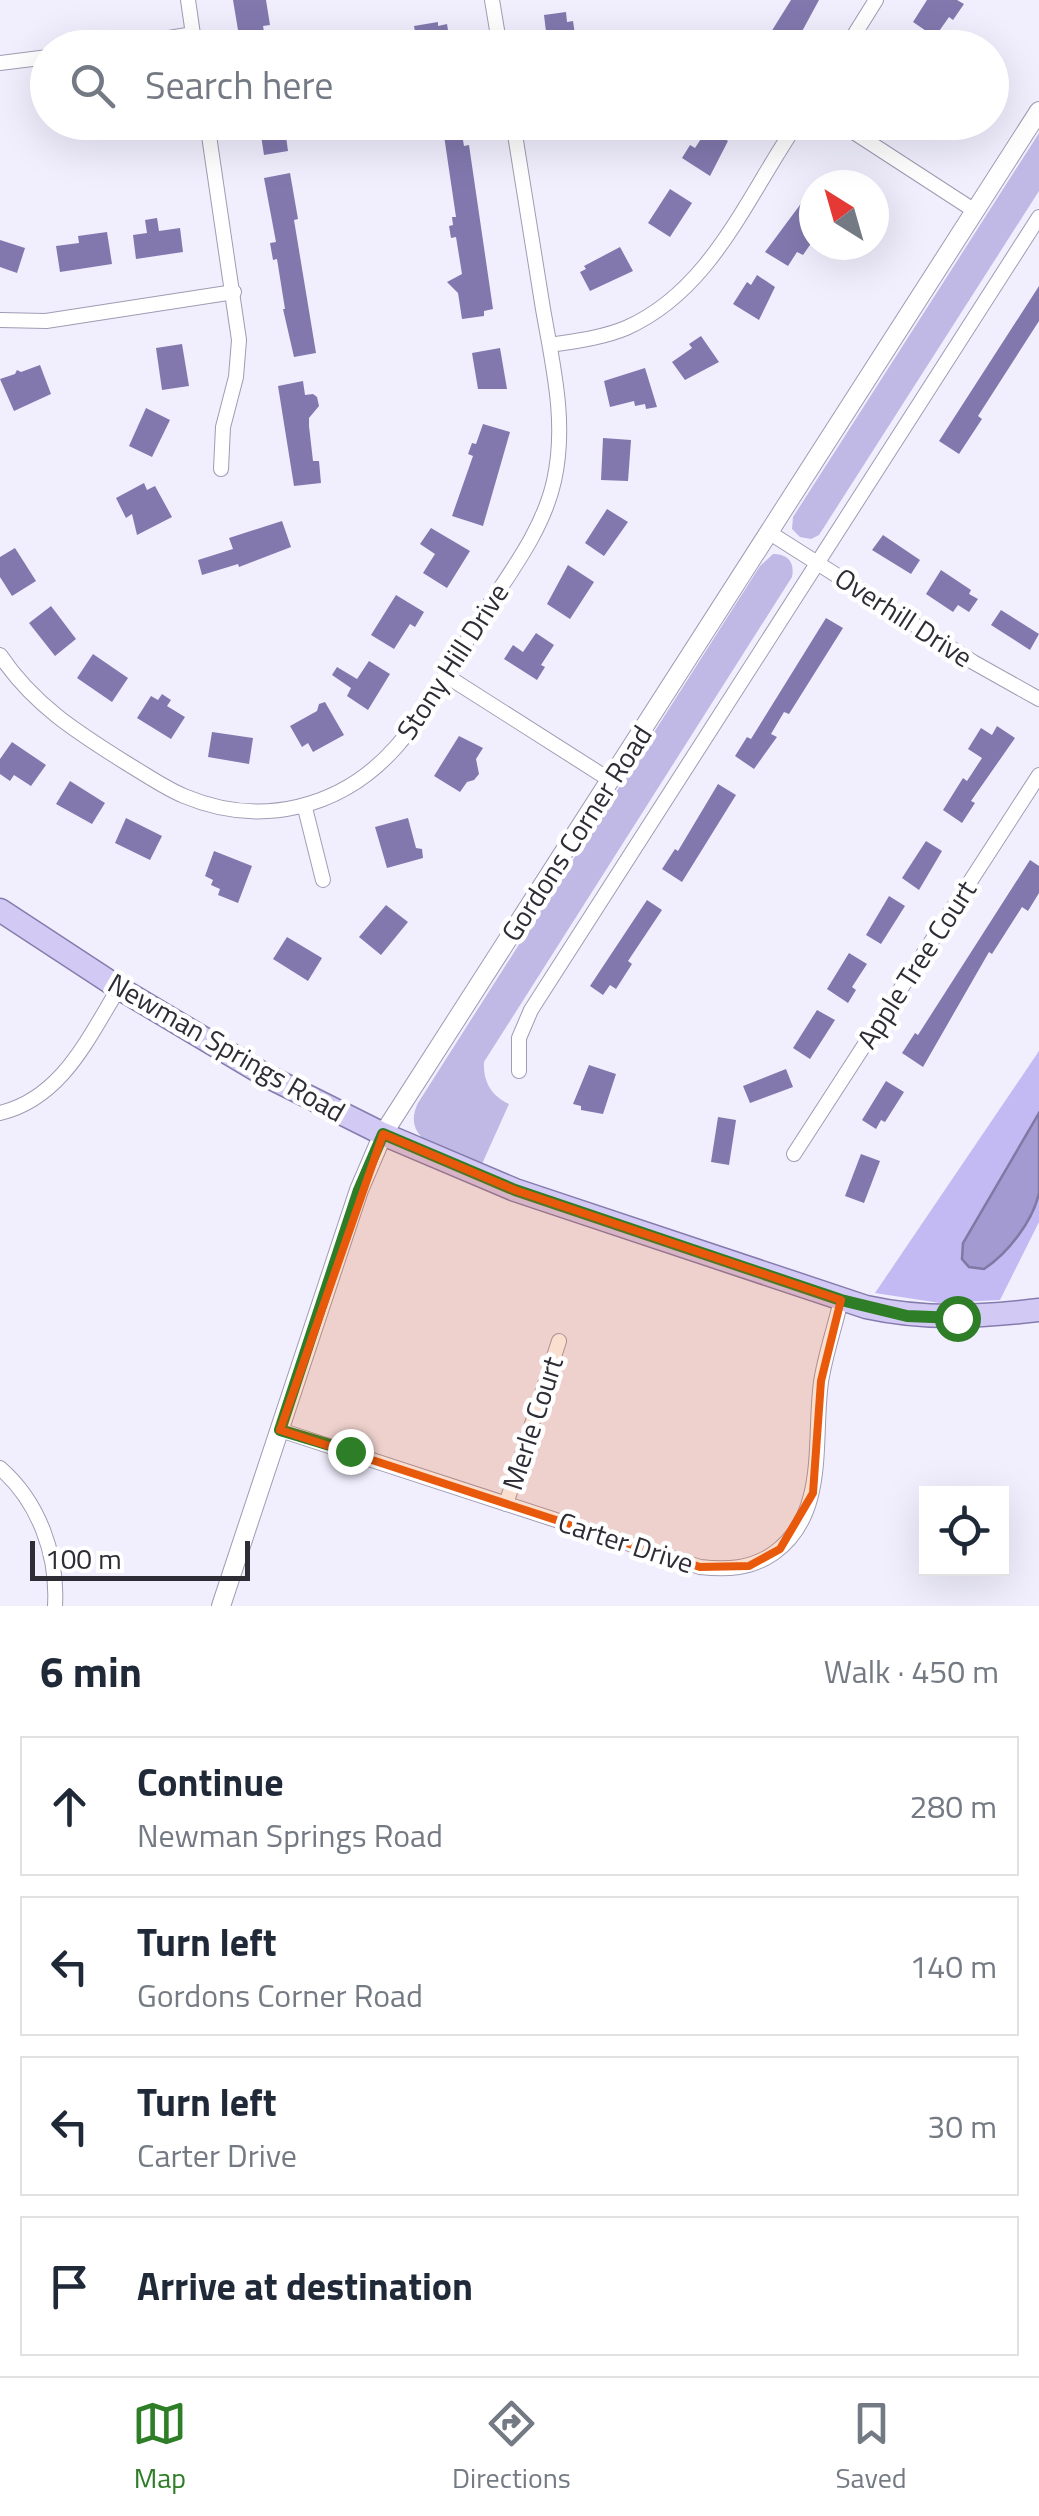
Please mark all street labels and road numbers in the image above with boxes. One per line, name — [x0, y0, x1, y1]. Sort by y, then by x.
street label: Overhill Drive — [826, 556, 982, 678]
street label: Stony Hill Drive — [385, 574, 519, 748]
street label: Gordons Corner Road — [490, 716, 662, 950]
street label: Apple Tree Court — [845, 871, 987, 1057]
street label: Newman Springs Road — [100, 961, 354, 1133]
street label: Merle Court — [490, 1351, 574, 1495]
street label: Carter Drive — [553, 1500, 699, 1584]

